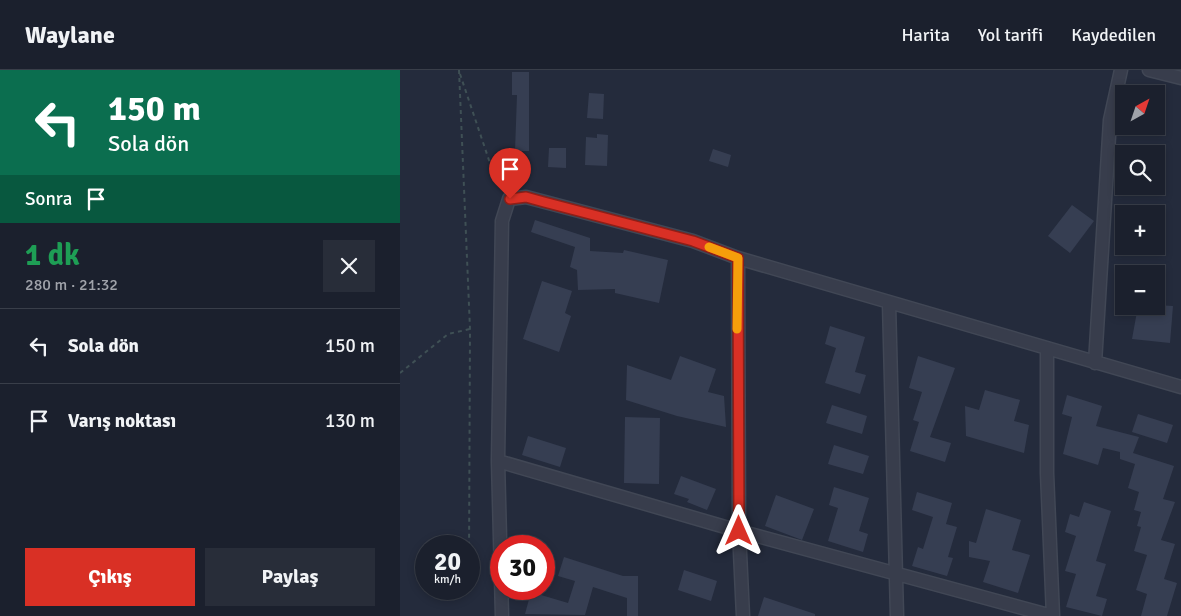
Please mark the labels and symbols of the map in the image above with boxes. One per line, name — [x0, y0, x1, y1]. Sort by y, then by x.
north arrow — [1115, 85, 1165, 135]
pin — [489, 148, 531, 199]
position arrow — [712, 504, 764, 556]
speed limit sign: 30 — [490, 535, 555, 600]

